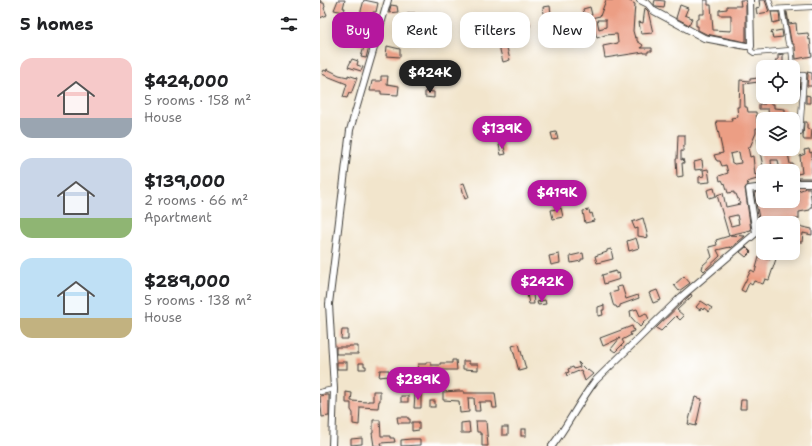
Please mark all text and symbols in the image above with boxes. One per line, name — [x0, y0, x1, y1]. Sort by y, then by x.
chip: Buy — [332, 12, 384, 48]
chip: Rent — [392, 12, 452, 48]
chip: Filters — [460, 12, 530, 48]
chip: New — [538, 12, 596, 48]
text: 5 homes — [20, 13, 93, 35]
icon: filters — [278, 13, 300, 35]
pin: $424K — [402, 60, 458, 94]
map controls — [756, 60, 800, 260]
button: locate — [756, 60, 800, 104]
text: $424K — [408, 64, 452, 81]
text: $424,000 — [144, 70, 229, 92]
icon: home — [52, 74, 100, 122]
text: 5 rooms · 158 m² — [144, 92, 251, 109]
text: House — [144, 109, 182, 126]
button: layers — [756, 112, 800, 156]
pin: $139K — [474, 116, 530, 150]
text: $139K — [482, 120, 522, 137]
button: + — [756, 164, 800, 208]
text: $139,000 — [144, 170, 225, 192]
icon: home — [52, 174, 100, 222]
pin: $419K — [529, 180, 585, 214]
text: $419K — [537, 184, 577, 201]
text: 2 rooms · 66 m² — [144, 192, 248, 209]
text: Apartment — [144, 209, 212, 226]
button: − — [756, 216, 800, 260]
pin: $242K — [514, 269, 570, 303]
text: $289,000 — [144, 270, 230, 292]
text: $242K — [520, 273, 564, 290]
icon: home — [52, 274, 100, 322]
text: 5 rooms · 138 m² — [144, 292, 252, 309]
text: House — [144, 309, 182, 326]
pin: $289K — [390, 367, 446, 401]
text: $289K — [396, 371, 440, 388]

